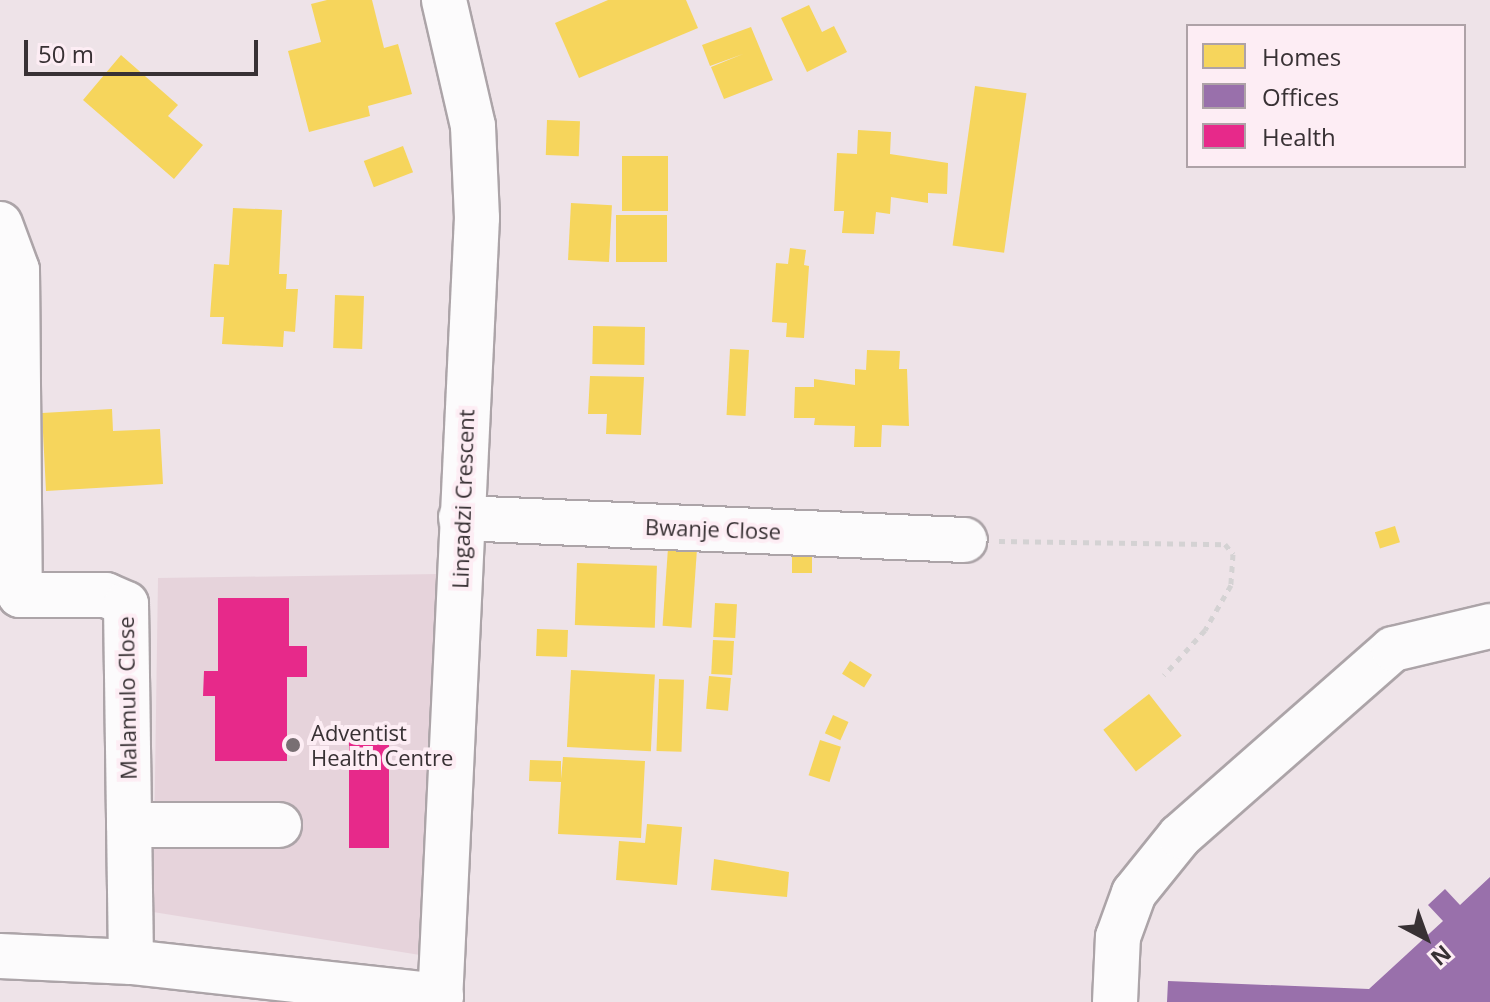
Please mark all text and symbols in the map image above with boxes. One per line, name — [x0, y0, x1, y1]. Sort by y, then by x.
scale bar — [28, 24, 262, 74]
legend — [1186, 24, 1466, 168]
text: 50 m — [38, 37, 94, 70]
text: Homes — [1262, 40, 1341, 73]
text: Offices — [1262, 80, 1339, 113]
text: Health — [1262, 120, 1336, 153]
street label: Lingadzi Crescent — [447, 409, 479, 589]
street label: Bwanje Close — [645, 513, 781, 545]
street label: Malamulo Close — [112, 616, 142, 780]
place label: Adventist Health Centre — [311, 719, 453, 770]
marker: Adventist Health Centre — [282, 734, 304, 756]
north arrow — [1386, 898, 1466, 978]
text: N — [1425, 939, 1458, 973]

